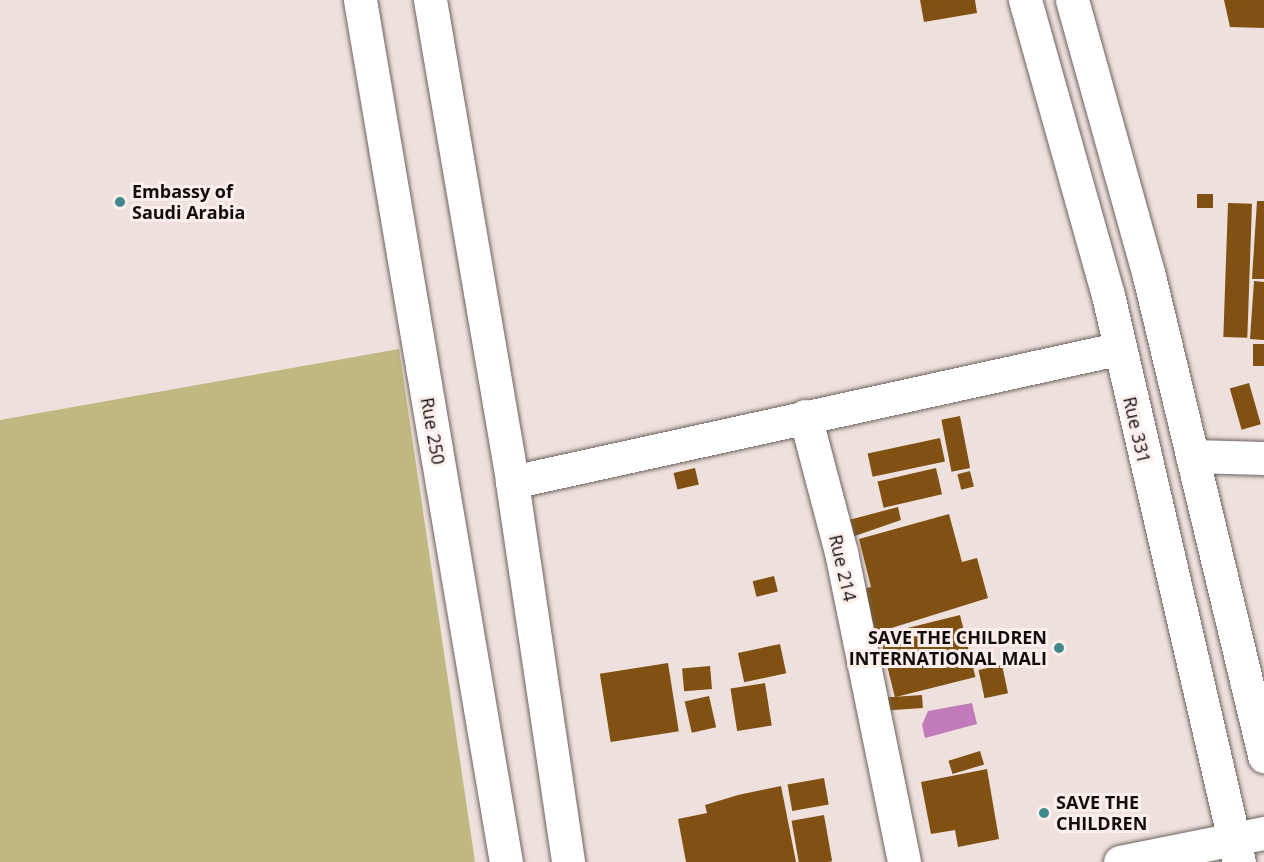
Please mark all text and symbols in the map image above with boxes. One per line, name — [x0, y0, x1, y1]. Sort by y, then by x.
place label: Embassy of Saudi Arabia — [132, 181, 245, 224]
marker: Embassy of Saudi Arabia — [113, 195, 127, 209]
street label: Rue 331 — [1119, 395, 1155, 465]
street label: Rue 250 — [416, 396, 450, 466]
street label: Rue 214 — [825, 533, 861, 603]
place label: SAVE THE CHILDREN INTERNATIONAL MALI — [849, 627, 1047, 670]
marker: SAVE THE CHILDREN INTERNATIONAL MALI — [1052, 641, 1066, 655]
place label: SAVE THE CHILDREN — [1056, 792, 1147, 834]
marker: SAVE THE CHILDREN — [1037, 806, 1051, 820]

